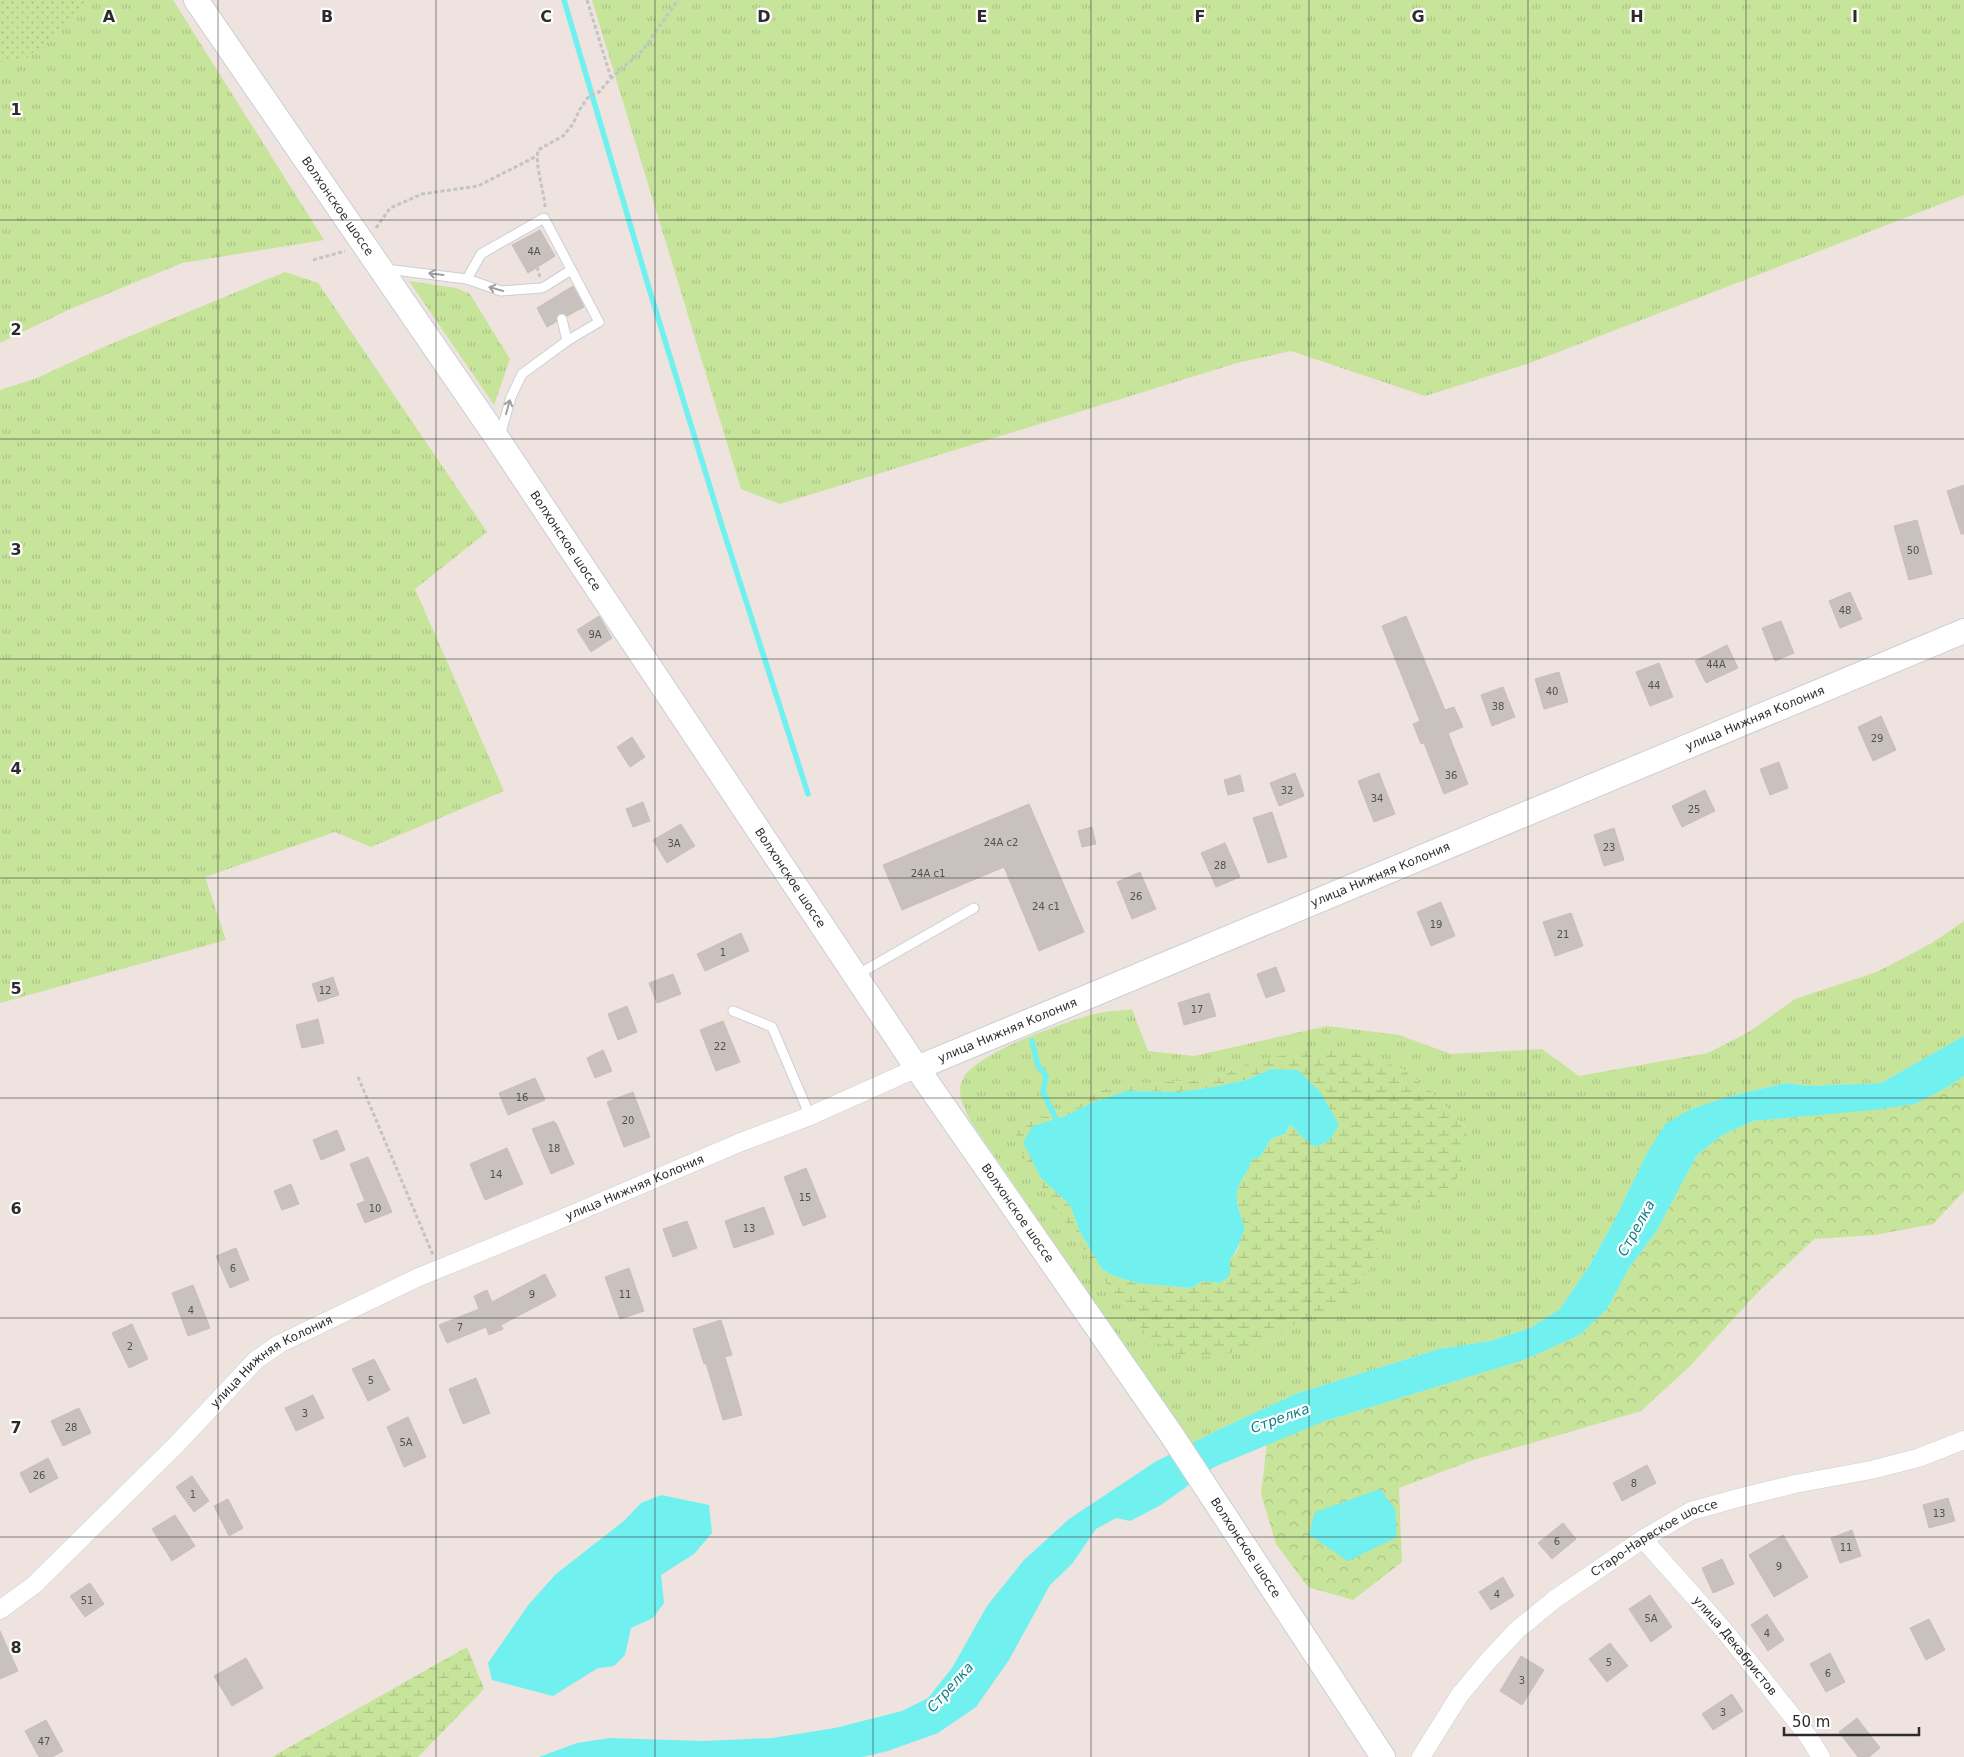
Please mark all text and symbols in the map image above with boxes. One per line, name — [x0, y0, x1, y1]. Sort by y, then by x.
text: A — [103, 7, 116, 26]
text: B — [321, 7, 333, 26]
text: C — [540, 7, 552, 26]
text: D — [757, 7, 771, 26]
text: E — [977, 7, 987, 26]
text: F — [1195, 7, 1205, 26]
text: G — [1411, 7, 1425, 26]
text: H — [1630, 7, 1644, 26]
text: I — [1852, 7, 1858, 26]
text: 1 — [10, 100, 22, 119]
street label: Волхонское шоссе — [299, 154, 376, 258]
house number: 4А — [527, 246, 541, 257]
one-way arrow — [429, 269, 445, 279]
one-way arrow — [488, 283, 504, 293]
text: 2 — [10, 320, 22, 339]
one-way arrow — [504, 399, 514, 415]
street label: Волхонское шоссе — [527, 488, 604, 593]
text: 3 — [10, 540, 22, 559]
house number: 50 — [1907, 545, 1919, 556]
house number: 48 — [1839, 605, 1851, 616]
house number: 9А — [588, 629, 602, 640]
house number: 44А — [1706, 659, 1726, 670]
house number: 44 — [1648, 680, 1660, 691]
street label: улица Нижняя Колония — [1683, 683, 1827, 754]
house number: 40 — [1546, 686, 1558, 697]
house number: 38 — [1492, 701, 1504, 712]
house number: 29 — [1871, 733, 1883, 744]
text: 4 — [10, 759, 22, 778]
house number: 36 — [1445, 770, 1457, 781]
house number: 32 — [1281, 785, 1293, 796]
house number: 34 — [1371, 793, 1383, 804]
house number: 25 — [1688, 804, 1700, 815]
street label: Волхонское шоссе — [752, 825, 828, 930]
house number: 24А с2 — [984, 837, 1018, 848]
house number: 3А — [667, 838, 681, 849]
street label: улица Нижняя Колония — [1309, 839, 1452, 910]
house number: 23 — [1603, 842, 1615, 853]
house number: 28 — [1214, 860, 1226, 871]
house number: 24А с1 — [911, 868, 945, 879]
house number: 26 — [1130, 891, 1142, 902]
house number: 24 с1 — [1032, 901, 1060, 912]
house number: 19 — [1430, 919, 1442, 930]
house number: 21 — [1557, 929, 1569, 940]
house number: 1 — [720, 947, 726, 958]
text: 5 — [10, 979, 22, 998]
house number: 12 — [319, 985, 331, 996]
street label: улица Нижняя Колония — [936, 995, 1079, 1066]
house number: 17 — [1191, 1004, 1203, 1015]
house number: 22 — [714, 1041, 726, 1052]
house number: 16 — [516, 1092, 528, 1103]
house number: 20 — [622, 1115, 634, 1126]
house number: 18 — [548, 1143, 560, 1154]
street label: улица Нижняя Колония — [563, 1152, 706, 1223]
street label: Волхонское шоссе — [978, 1161, 1057, 1265]
house number: 14 — [490, 1169, 502, 1180]
house number: 15 — [799, 1192, 811, 1203]
water label: Стрелка — [1614, 1197, 1658, 1259]
text: 6 — [10, 1199, 22, 1218]
house number: 10 — [369, 1203, 381, 1214]
house number: 13 — [743, 1223, 755, 1234]
house number: 6 — [230, 1263, 236, 1274]
house number: 9 — [529, 1289, 535, 1300]
house number: 11 — [619, 1289, 631, 1300]
house number: 4 — [188, 1305, 194, 1316]
street label: улица Нижняя Колония — [208, 1312, 335, 1411]
house number: 7 — [457, 1322, 463, 1333]
house number: 2 — [127, 1341, 133, 1352]
house number: 5 — [368, 1375, 374, 1386]
water label: Стрелка — [1248, 1400, 1312, 1436]
house number: 3 — [302, 1408, 308, 1419]
text: 7 — [10, 1418, 22, 1437]
house number: 28 — [65, 1422, 77, 1433]
house number: 5А — [399, 1437, 413, 1448]
house number: 26 — [33, 1470, 45, 1481]
house number: 8 — [1631, 1478, 1637, 1489]
house number: 1 — [190, 1489, 196, 1500]
street label: Волхонское шоссе — [1208, 1495, 1283, 1600]
street label: Старо-Нарвское шоссе — [1588, 1497, 1719, 1579]
house number: 13 — [1933, 1508, 1945, 1519]
house number: 6 — [1554, 1536, 1560, 1547]
house number: 11 — [1840, 1542, 1852, 1553]
house number: 9 — [1776, 1561, 1782, 1572]
house number: 4 — [1494, 1589, 1500, 1600]
street label: улица Декабристов — [1690, 1593, 1780, 1698]
house number: 51 — [81, 1595, 93, 1606]
house number: 5А — [1644, 1613, 1658, 1624]
house number: 4 — [1764, 1628, 1770, 1639]
text: 8 — [10, 1638, 22, 1657]
house number: 5 — [1606, 1657, 1612, 1668]
water label: Стрелка — [924, 1659, 976, 1715]
house number: 6 — [1825, 1668, 1831, 1679]
house number: 3 — [1519, 1675, 1525, 1686]
scale bar — [1784, 1704, 1919, 1736]
house number: 3 — [1720, 1707, 1726, 1718]
text: 50 m — [1792, 1713, 1830, 1731]
house number: 47 — [38, 1736, 50, 1747]

